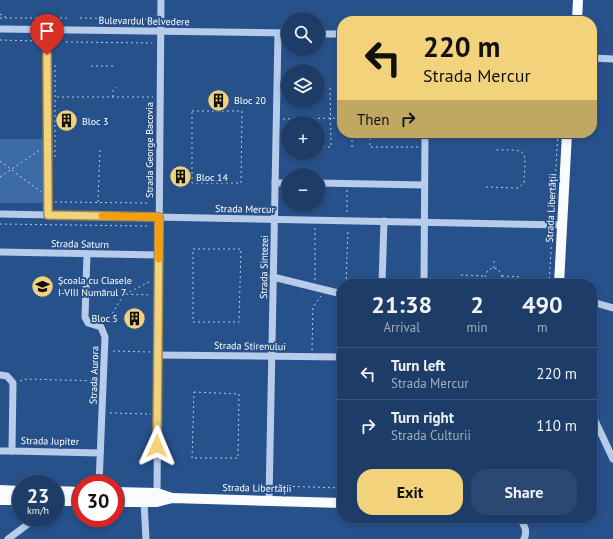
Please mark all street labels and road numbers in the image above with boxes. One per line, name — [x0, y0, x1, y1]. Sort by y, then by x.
street label: Bulevardul Belvedere — [98, 14, 190, 28]
street label: Strada George Bacovia — [143, 102, 156, 198]
street label: Strada Libertății — [543, 173, 559, 243]
street label: Strada Mercur — [215, 202, 276, 216]
street label: Strada Sintezei — [257, 235, 271, 299]
street label: Strada Saturn — [51, 237, 109, 251]
street label: Strada Stirenului — [214, 339, 286, 353]
street label: Strada Aurora — [86, 346, 102, 404]
street label: Strada Jupiter — [21, 434, 80, 448]
street label: Strada Libertății — [222, 481, 292, 495]

